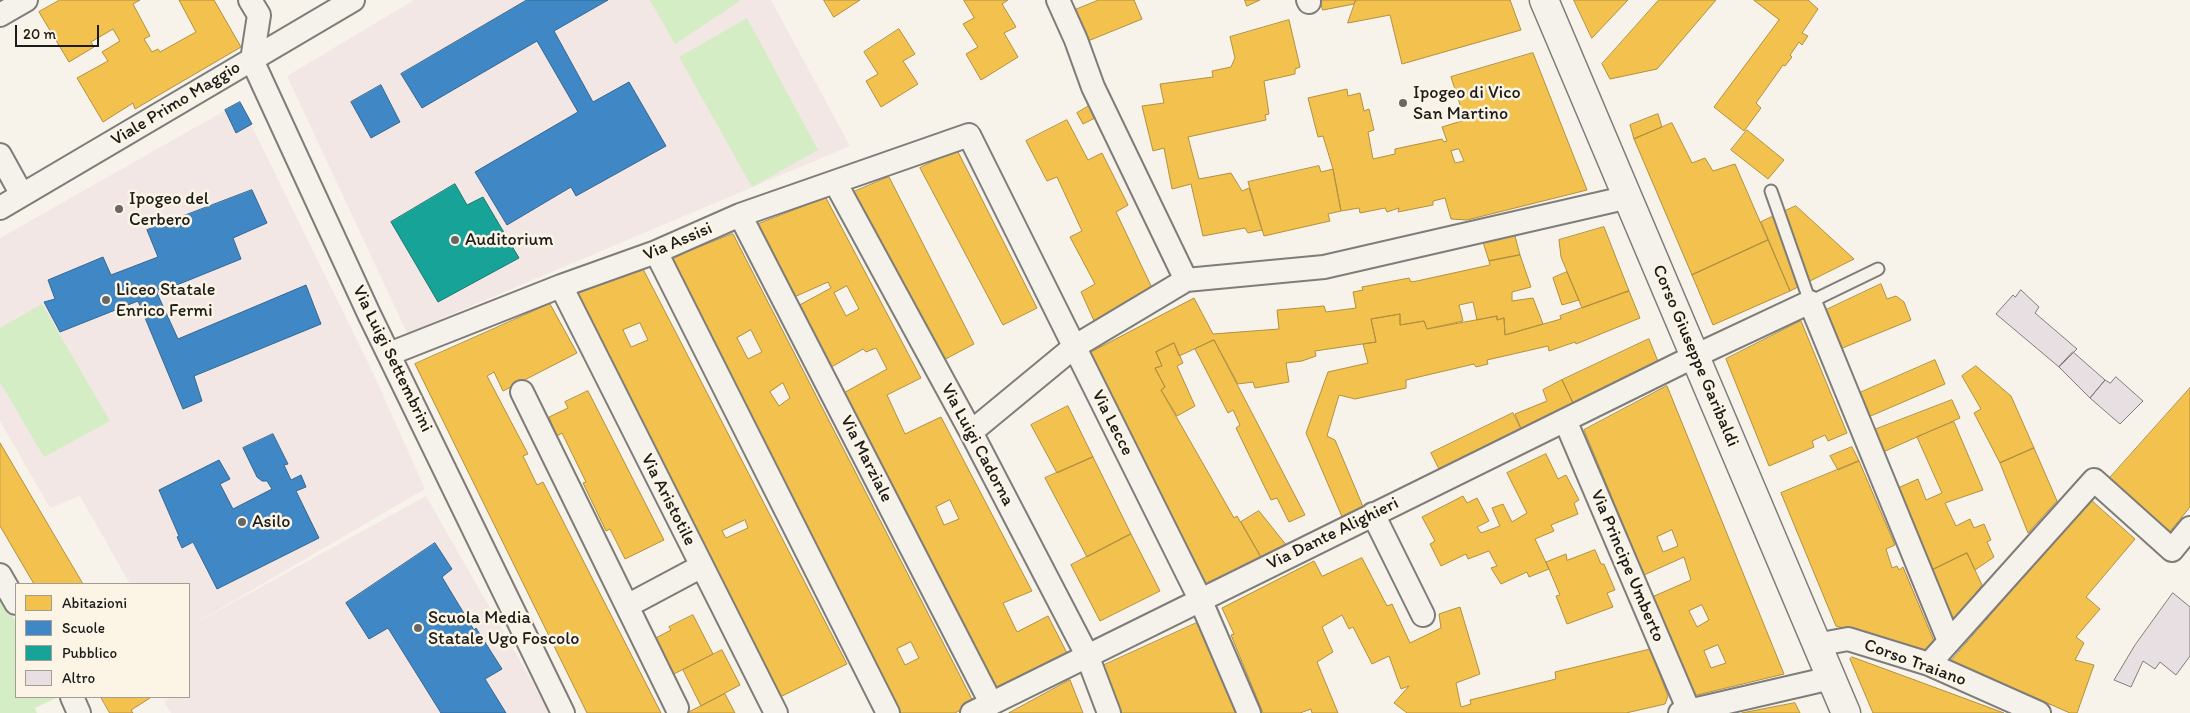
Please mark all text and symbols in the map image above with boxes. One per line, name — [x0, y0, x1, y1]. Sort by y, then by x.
scale bar — [18, 15, 101, 47]
text: 20 m — [23, 25, 56, 43]
street label: Viale Primo Maggio — [107, 57, 245, 151]
place label: Ipogeo di Vico San Martino — [1413, 82, 1521, 125]
marker: Ipogeo di Vico San Martino — [1397, 97, 1409, 109]
place label: Ipogeo del Cerbero — [129, 188, 209, 230]
marker: Ipogeo del Cerbero — [113, 203, 125, 215]
street label: Via Assisi — [640, 218, 716, 266]
place label: Auditorium — [465, 229, 553, 251]
marker: Auditorium — [449, 234, 461, 246]
street label: Corso Giuseppe Garibaldi — [1647, 262, 1743, 450]
place label: Liceo Statale Enrico Fermi — [116, 279, 216, 322]
street label: Via Luigi Settembrini — [347, 282, 437, 436]
marker: Liceo Statale Enrico Fermi — [100, 294, 112, 306]
street label: Via Luigi Cadorna — [936, 380, 1018, 510]
street label: Via Lecce — [1086, 386, 1138, 460]
street label: Via Marziale — [835, 412, 897, 506]
street label: Via Aristotile — [636, 450, 700, 550]
street label: Via Principe Umberto — [1585, 487, 1669, 645]
street label: Via Dante Alighieri — [1264, 493, 1402, 575]
place label: Asilo — [252, 511, 290, 533]
marker: Asilo — [236, 516, 248, 528]
legend — [15, 583, 190, 698]
text: Abitazioni — [62, 594, 127, 612]
place label: Scuola Media Statale Ugo Foscolo — [428, 607, 579, 650]
text: Scuole — [62, 619, 105, 637]
marker: Scuola Media Statale Ugo Foscolo — [412, 622, 424, 634]
street label: Corso Traiano — [1861, 635, 1969, 691]
text: Pubblico — [62, 644, 117, 662]
text: Altro — [62, 669, 95, 687]

